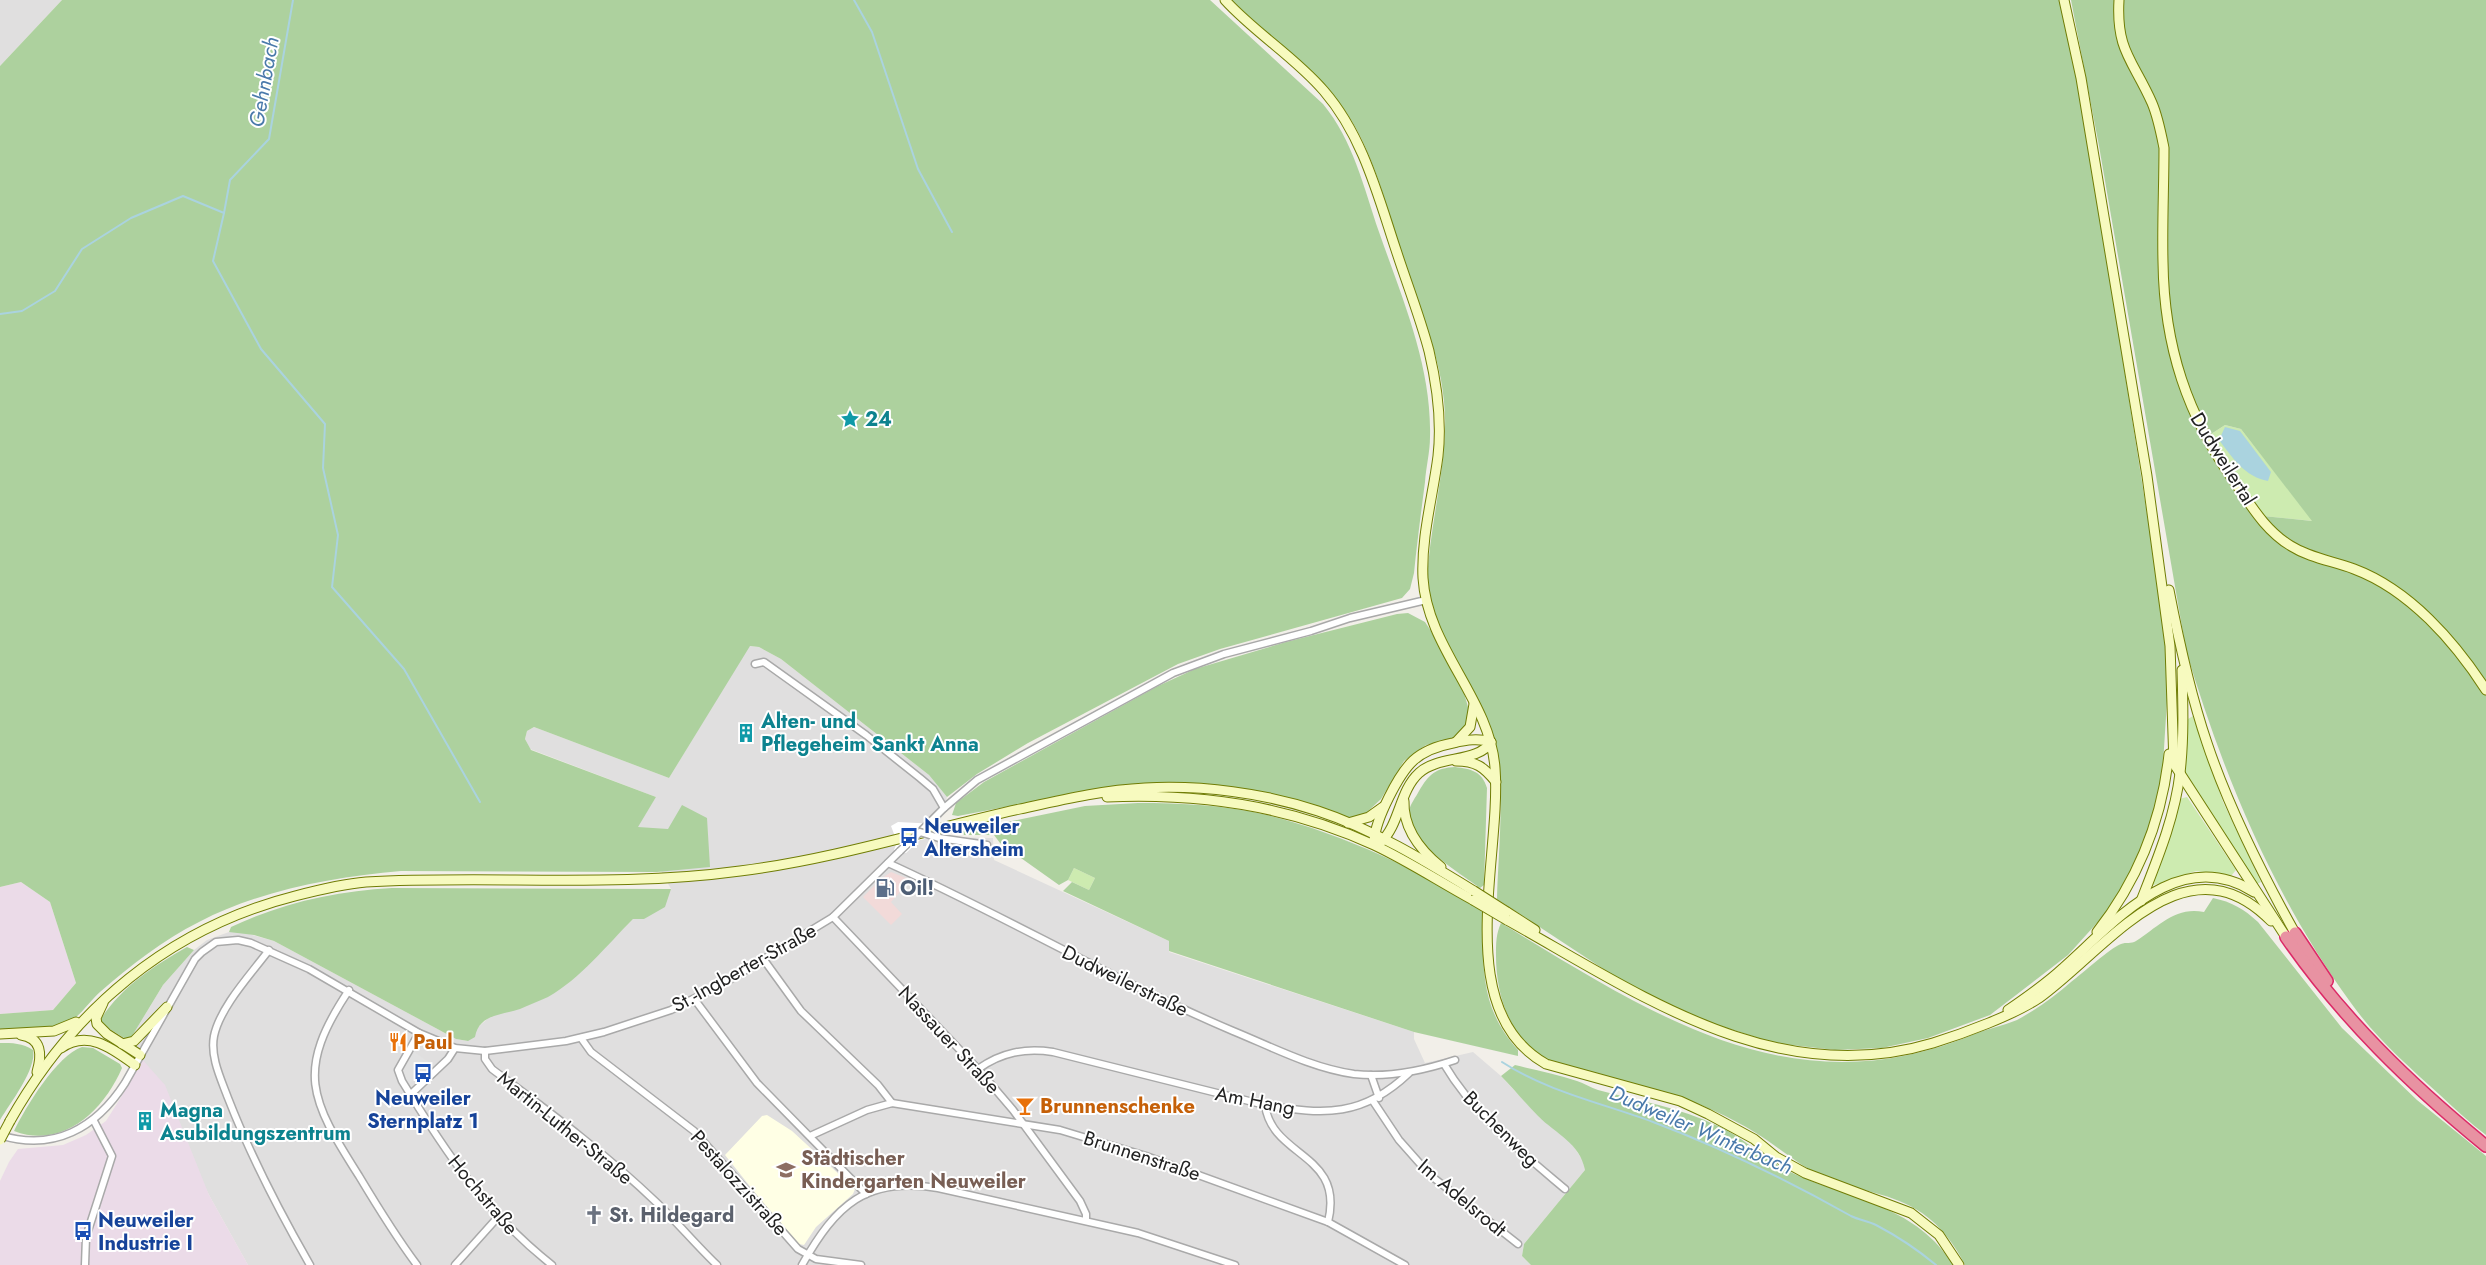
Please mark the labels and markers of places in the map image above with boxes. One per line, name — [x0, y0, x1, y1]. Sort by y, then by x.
place label: 24 — [865, 405, 892, 434]
place icon: 24 — [839, 408, 861, 430]
place label: Alten- und Pflegeheim Sankt Anna — [760, 707, 979, 759]
building icon: Alten- und Pflegeheim Sankt Anna — [735, 722, 757, 744]
place label: Neuweiler Altersheim — [923, 812, 1024, 864]
bus stop icon: Neuweiler Altersheim — [898, 826, 920, 848]
place label: Oil! — [900, 874, 934, 903]
fuel station icon: Oil! — [874, 877, 896, 899]
place label: Paul — [413, 1028, 453, 1057]
restaurant icon: Paul — [387, 1031, 409, 1053]
bus stop icon: Neuweiler Sternplatz 1 — [412, 1062, 434, 1084]
place label: Neuweiler Sternplatz 1 — [367, 1084, 479, 1136]
place label: Brunnenschenke — [1040, 1092, 1195, 1121]
bar icon: Brunnenschenke — [1014, 1095, 1036, 1117]
place label: Magna Asubildungszentrum — [159, 1096, 351, 1148]
building icon: Magna Asubildungszentrum — [134, 1110, 156, 1132]
place label: Städtischer Kindergarten Neuweiler — [801, 1144, 1027, 1196]
school or university icon: Städtischer Kindergarten Neuweiler — [775, 1159, 797, 1181]
place label: St. Hildegard — [609, 1201, 734, 1230]
church icon: St. Hildegard — [583, 1204, 605, 1226]
place label: Neuweiler Industrie I — [98, 1206, 195, 1258]
bus stop icon: Neuweiler Industrie I — [72, 1220, 94, 1242]

